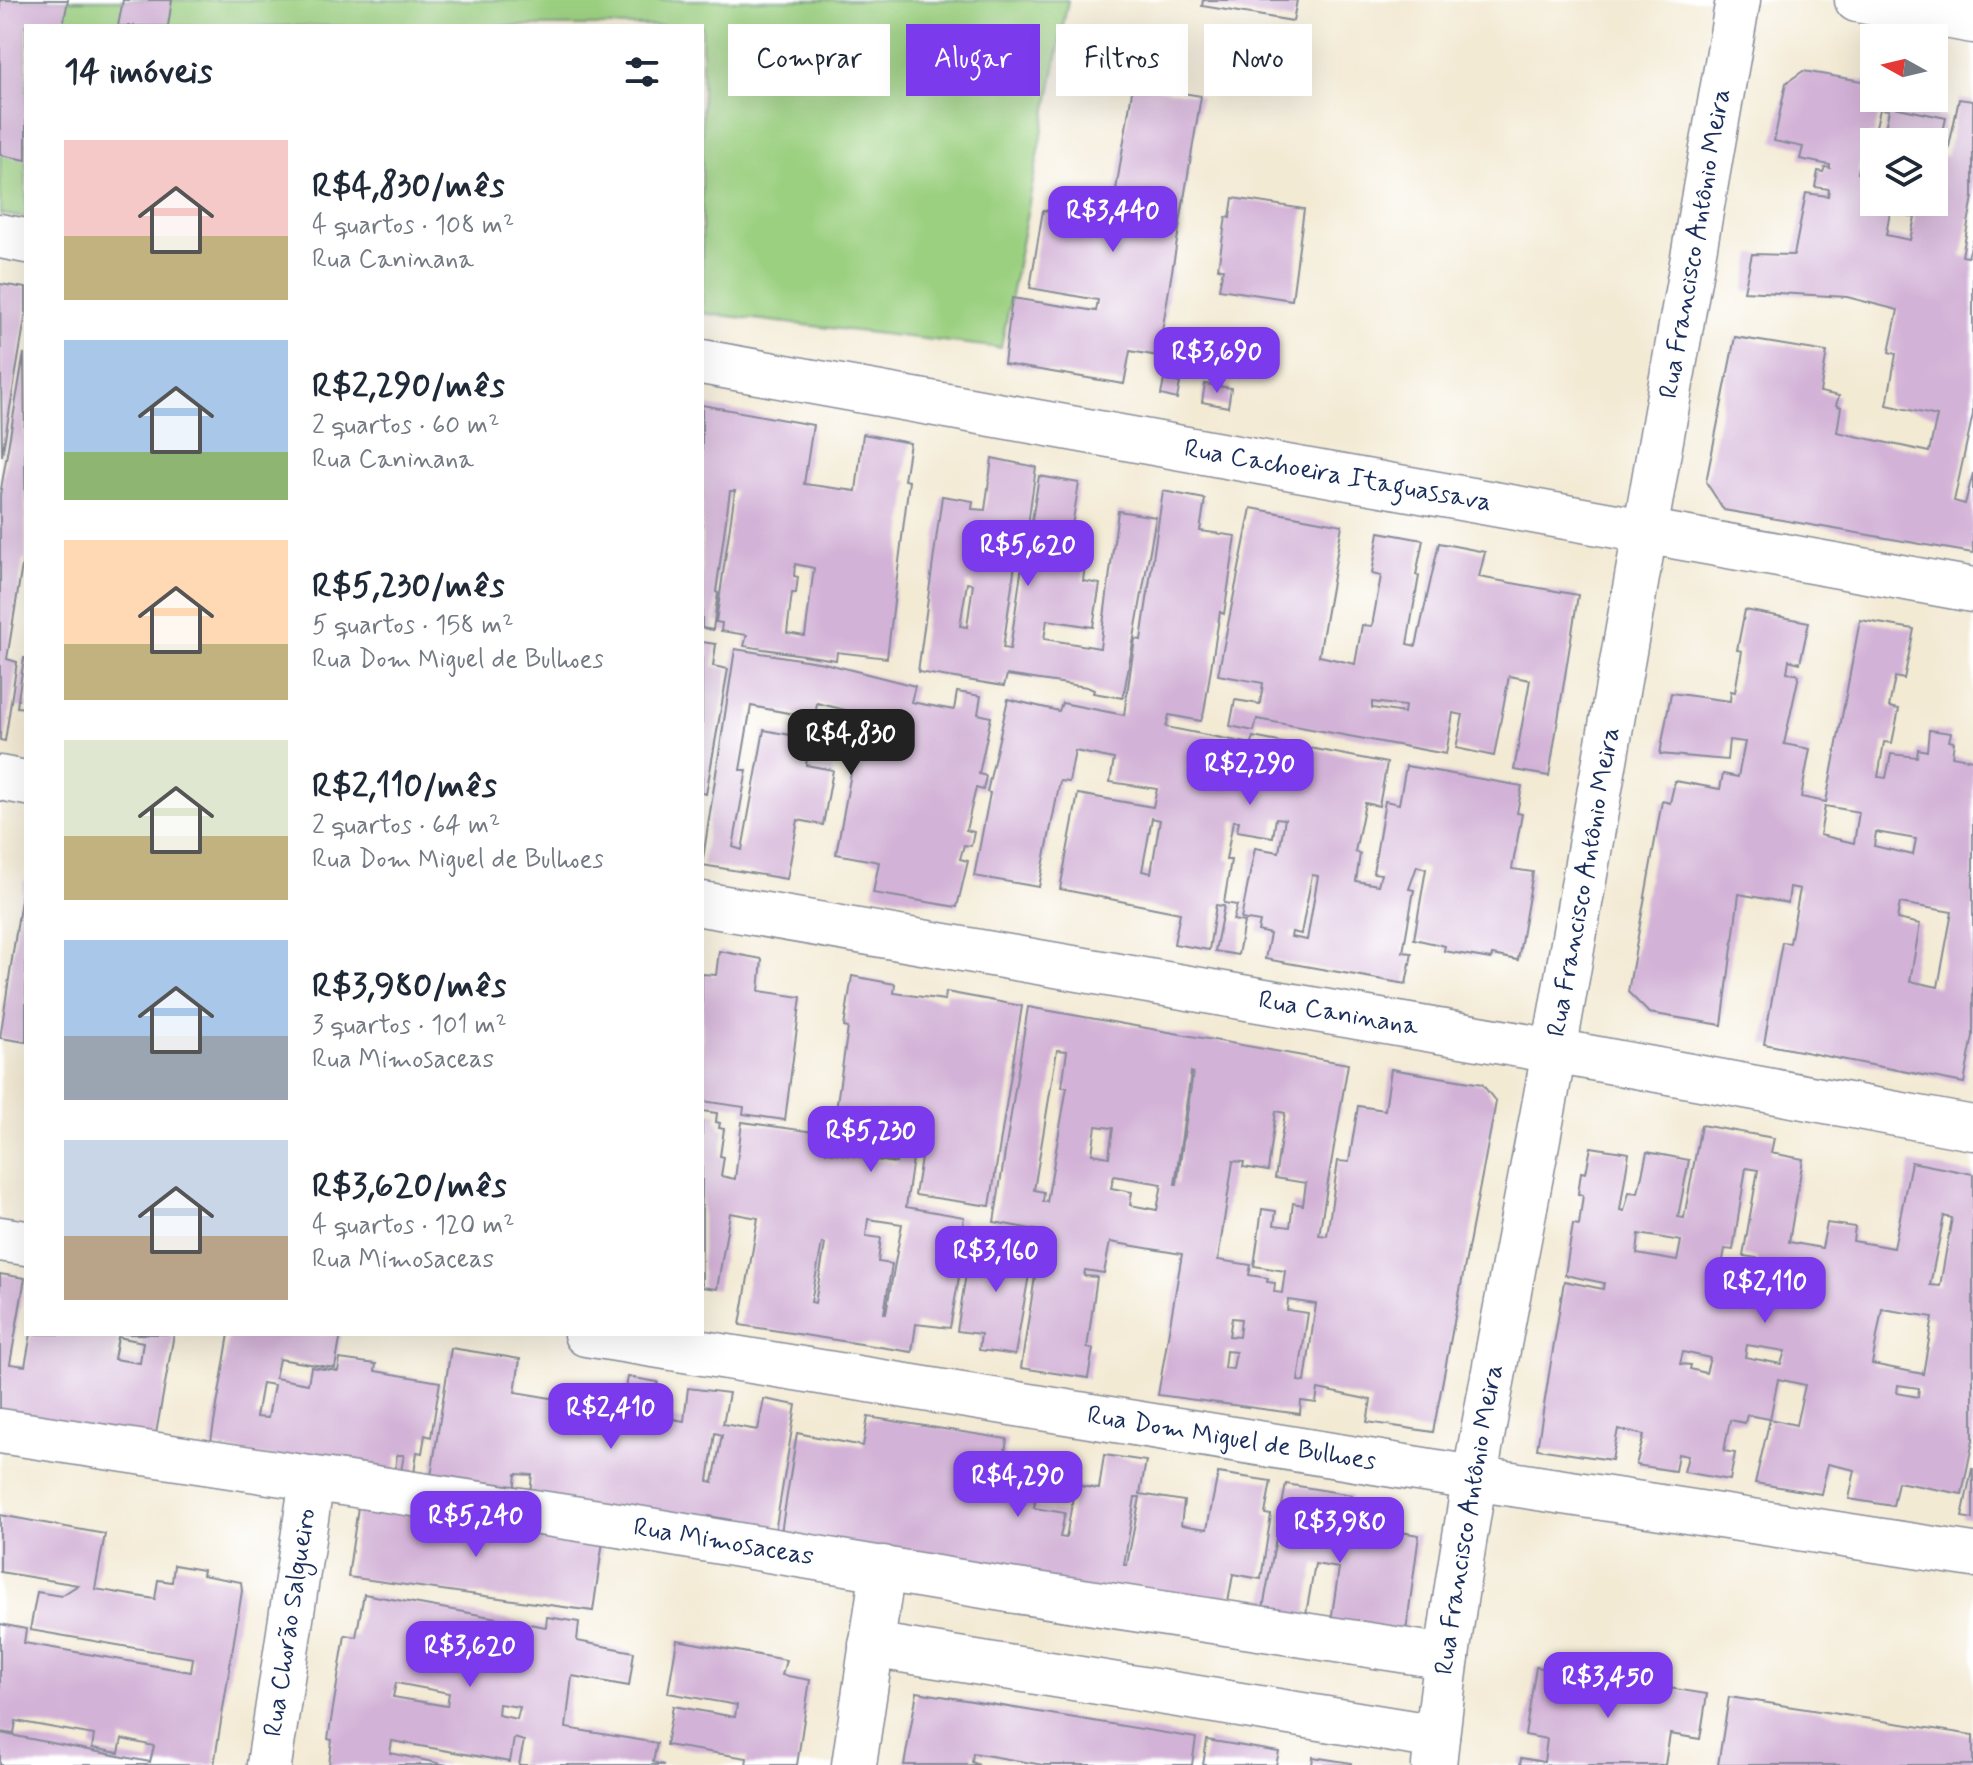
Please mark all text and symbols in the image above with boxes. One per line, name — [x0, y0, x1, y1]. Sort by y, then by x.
chip: Comprar — [728, 24, 890, 96]
chip: Alugar — [906, 24, 1040, 96]
chip: Filtros — [1056, 24, 1188, 96]
chip: Novo — [1204, 24, 1312, 96]
north arrow — [1860, 24, 1948, 112]
map controls — [1860, 24, 1948, 216]
text: 14 imóveis — [64, 50, 212, 95]
icon: filters — [620, 50, 664, 94]
street label: Rua Francisco Antônio Meira — [1652, 86, 1739, 401]
button: layers — [1860, 128, 1948, 216]
text: R$4,830/mês — [312, 164, 504, 209]
icon: home — [128, 172, 224, 268]
pin: R$3,440 — [1039, 186, 1187, 254]
text: R$3,440 — [1066, 195, 1160, 229]
text: 4 quartos · 108 m² — [312, 209, 514, 243]
text: Rua Caninana — [312, 243, 474, 277]
pin: R$3,690 — [1143, 327, 1291, 395]
text: R$3,690 — [1172, 336, 1262, 370]
text: R$2,290/mês — [312, 364, 505, 409]
icon: home — [128, 372, 224, 468]
text: 2 quartos · 60 m² — [312, 409, 499, 443]
street label: Rua Cachoeira Itaguassava — [1182, 432, 1494, 520]
text: Rua Caninana — [312, 443, 474, 477]
pin: R$5,620 — [954, 520, 1102, 588]
text: R$5,620 — [980, 529, 1076, 563]
text: R$5,230/mês — [312, 564, 504, 609]
icon: home — [128, 572, 224, 668]
text: 5 quartos · 158 m² — [312, 609, 514, 643]
text: Rua Dom Miguel de Bulhoes — [312, 643, 604, 677]
pin: R$4,830 — [777, 709, 925, 777]
text: R$4,830 — [806, 718, 896, 752]
street label: Rua Francisco Antônio Meira — [1540, 724, 1628, 1040]
pin: R$2,290 — [1176, 739, 1324, 807]
text: R$2,290 — [1205, 748, 1295, 782]
text: R$2,110/mês — [312, 764, 497, 809]
icon: home — [128, 772, 224, 868]
text: 2 quartos · 64 m² — [312, 809, 500, 843]
text: Rua Dom Miguel de Bulhoes — [312, 843, 604, 877]
text: R$3,980/mês — [312, 964, 506, 1009]
icon: home — [128, 972, 224, 1068]
street label: Rua Caninana — [1256, 983, 1422, 1044]
text: 3 quartos · 101 m² — [312, 1009, 507, 1043]
text: Rua Mimosaceas — [312, 1043, 494, 1077]
pin: R$5,230 — [797, 1106, 945, 1174]
text: R$5,230 — [826, 1115, 916, 1149]
text: R$3,620/mês — [312, 1164, 507, 1209]
icon: home — [128, 1172, 224, 1268]
text: 4 quartos · 120 m² — [312, 1209, 515, 1243]
pin: R$3,160 — [922, 1226, 1070, 1294]
text: R$3,160 — [953, 1235, 1039, 1269]
text: Rua Mimosaceas — [312, 1243, 494, 1277]
pin: R$2,110 — [1691, 1257, 1839, 1325]
text: R$2,110 — [1723, 1266, 1807, 1300]
street label: Rua Francisco Antônio Meira — [1428, 1362, 1512, 1677]
pin: R$2,410 — [537, 1383, 685, 1451]
text: R$2,410 — [566, 1392, 656, 1426]
street label: Rua Dom Miguel de Bulhoes — [1085, 1399, 1378, 1479]
pin: R$4,290 — [944, 1451, 1092, 1519]
text: R$4,290 — [971, 1460, 1065, 1494]
pin: R$5,240 — [402, 1491, 550, 1559]
pin: R$3,980 — [1266, 1497, 1414, 1565]
text: R$5,240 — [428, 1500, 524, 1534]
street label: Rua Chorão Salgueiro — [256, 1506, 324, 1739]
text: R$3,980 — [1294, 1506, 1386, 1540]
street label: Rua Mimosaceas — [631, 1511, 816, 1574]
pin: R$3,620 — [396, 1621, 544, 1689]
text: R$3,620 — [424, 1630, 516, 1664]
pin: R$3,450 — [1534, 1652, 1682, 1720]
text: R$3,450 — [1562, 1661, 1654, 1695]

